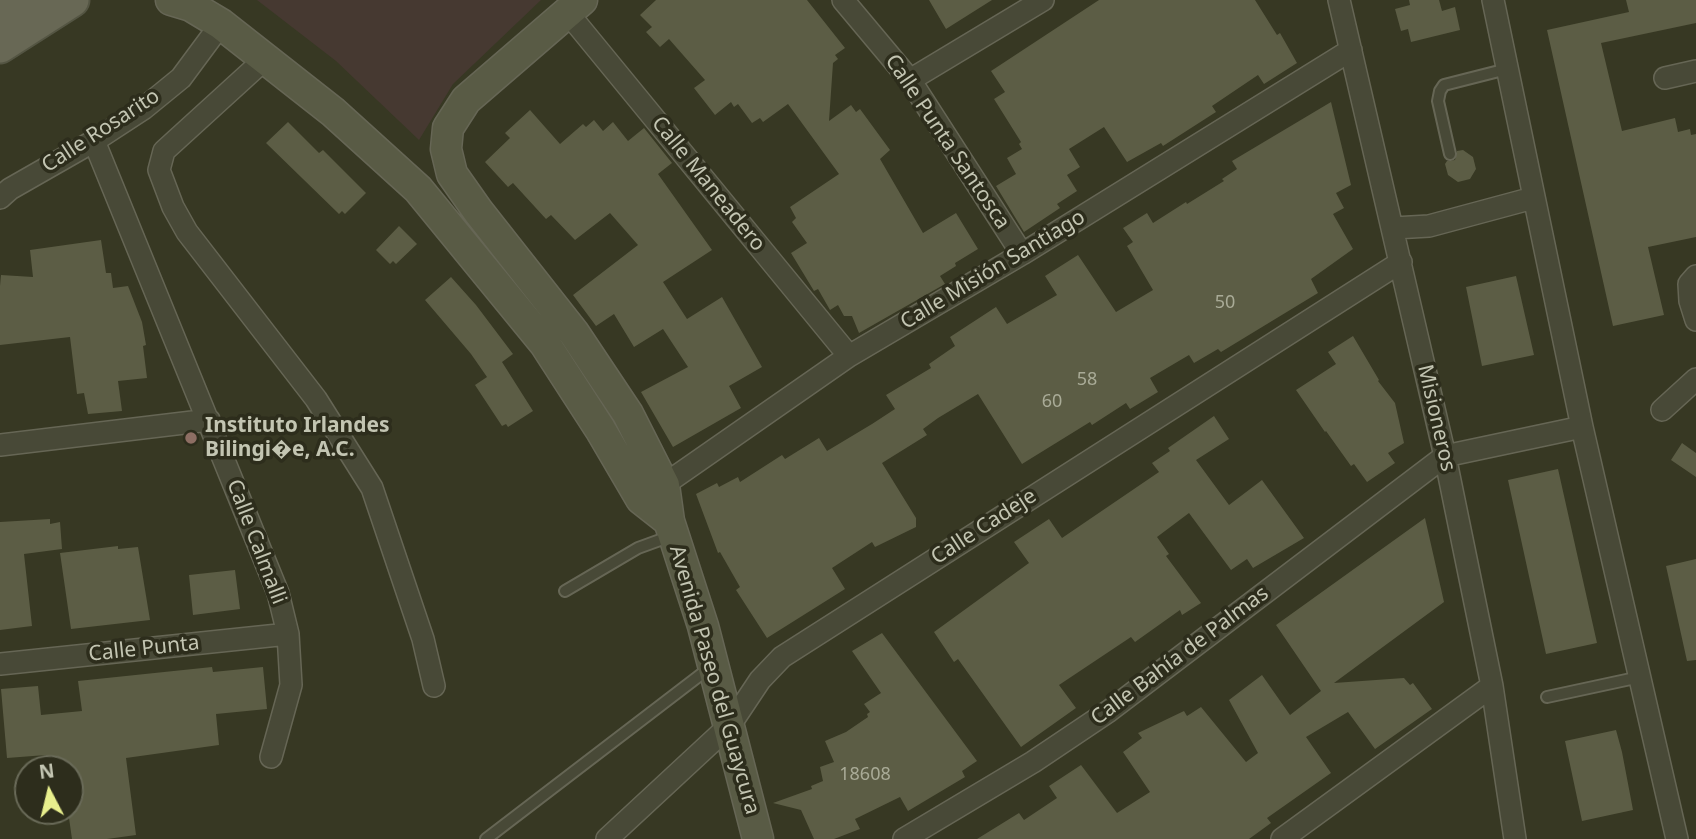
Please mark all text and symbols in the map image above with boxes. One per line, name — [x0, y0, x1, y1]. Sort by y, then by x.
street label: Calle Punta Santosca — [879, 50, 1015, 234]
street label: Calle Rosarito — [37, 84, 165, 178]
street label: Calle Maneadero — [646, 111, 770, 257]
street label: Calle Misión Santiago — [896, 205, 1090, 335]
house number: 50 — [1215, 292, 1235, 314]
street label: Misioneros — [1412, 362, 1460, 474]
house number: 58 — [1077, 369, 1097, 391]
house number: 60 — [1042, 391, 1062, 413]
place label: Instituto Irlandes Bilingi�e, A.C. — [205, 413, 390, 463]
marker: Instituto Irlandes Bilingi�e, A.C. — [183, 430, 199, 446]
street label: Calle Calmalli — [221, 476, 291, 608]
street label: Calle Cadeje — [927, 484, 1041, 570]
street label: Avenida Paseo del Guaycura — [664, 543, 764, 817]
street label: Calle Bahía de Palmas — [1086, 581, 1274, 731]
street label: Calle Punta — [87, 631, 201, 667]
north arrow — [14, 755, 84, 825]
text: N — [37, 757, 56, 785]
house number: 18608 — [839, 764, 891, 786]

